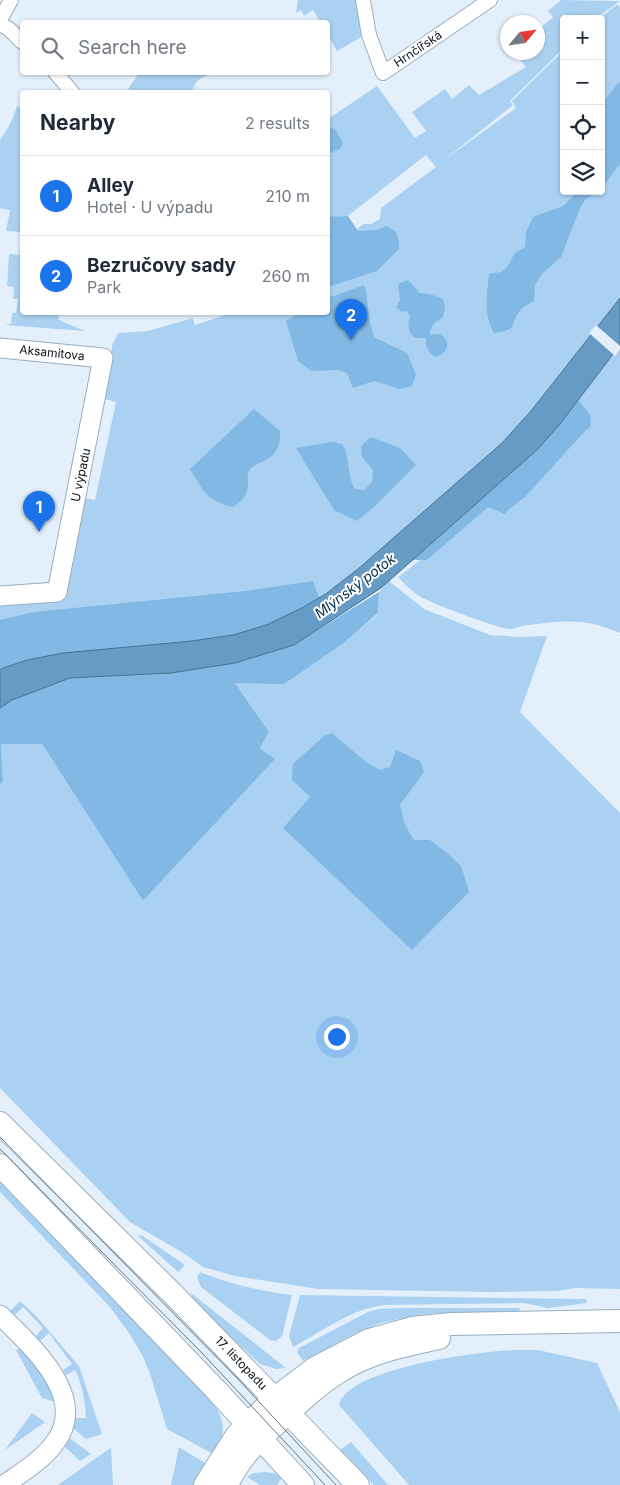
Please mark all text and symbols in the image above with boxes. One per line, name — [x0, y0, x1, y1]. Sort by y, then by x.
north arrow — [500, 15, 545, 60]
map controls — [560, 15, 605, 195]
button: + — [560, 15, 605, 60]
search box — [20, 20, 330, 75]
street label: Hrnčířská — [391, 27, 445, 70]
icon: search — [38, 34, 66, 62]
text: Search here — [78, 36, 187, 59]
button: − — [560, 60, 605, 105]
button: locate — [560, 105, 605, 150]
text: Nearby — [40, 110, 115, 135]
text: 2 results — [245, 113, 310, 133]
button: layers — [560, 150, 605, 195]
text: Alley — [87, 174, 134, 197]
text: 1 — [53, 186, 59, 206]
text: 210 m — [265, 186, 310, 206]
text: Hotel · U výpadu — [87, 197, 213, 217]
text: Bezručovy sady — [87, 254, 236, 277]
text: 2 — [51, 266, 61, 286]
text: 260 m — [262, 266, 310, 286]
text: Park — [87, 277, 121, 297]
pin: 2 — [335, 299, 367, 340]
street label: Aksamitova — [19, 342, 85, 363]
street label: U výpadu — [68, 447, 94, 503]
pin: 1 — [23, 491, 55, 532]
water label: Mlýnský potok — [311, 550, 399, 621]
your location — [324, 1024, 350, 1050]
street label: 17. listopadu — [212, 1333, 271, 1393]

